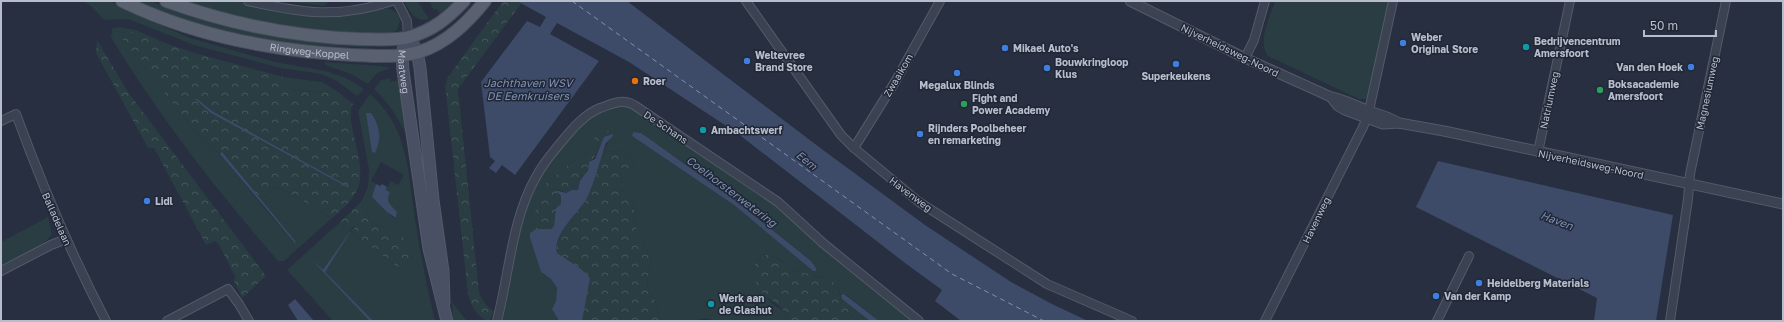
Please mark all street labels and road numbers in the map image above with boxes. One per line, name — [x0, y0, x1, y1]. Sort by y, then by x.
street label: Nijverheidsweg-Noord — [1179, 21, 1281, 79]
street label: Ringweg-Koppel — [269, 40, 349, 61]
street label: Maatweg — [396, 49, 412, 94]
street label: Zwaaikom — [881, 51, 915, 99]
street label: Magnesiumweg — [1693, 55, 1721, 131]
street label: Natriumweg — [1537, 70, 1561, 130]
street label: De Schans — [642, 108, 690, 146]
street label: Nijverheidsweg-Noord — [1537, 147, 1645, 181]
street label: Havenweg — [887, 174, 935, 214]
street label: Balladelaan — [40, 191, 74, 247]
street label: Havenweg — [1300, 195, 1332, 245]

